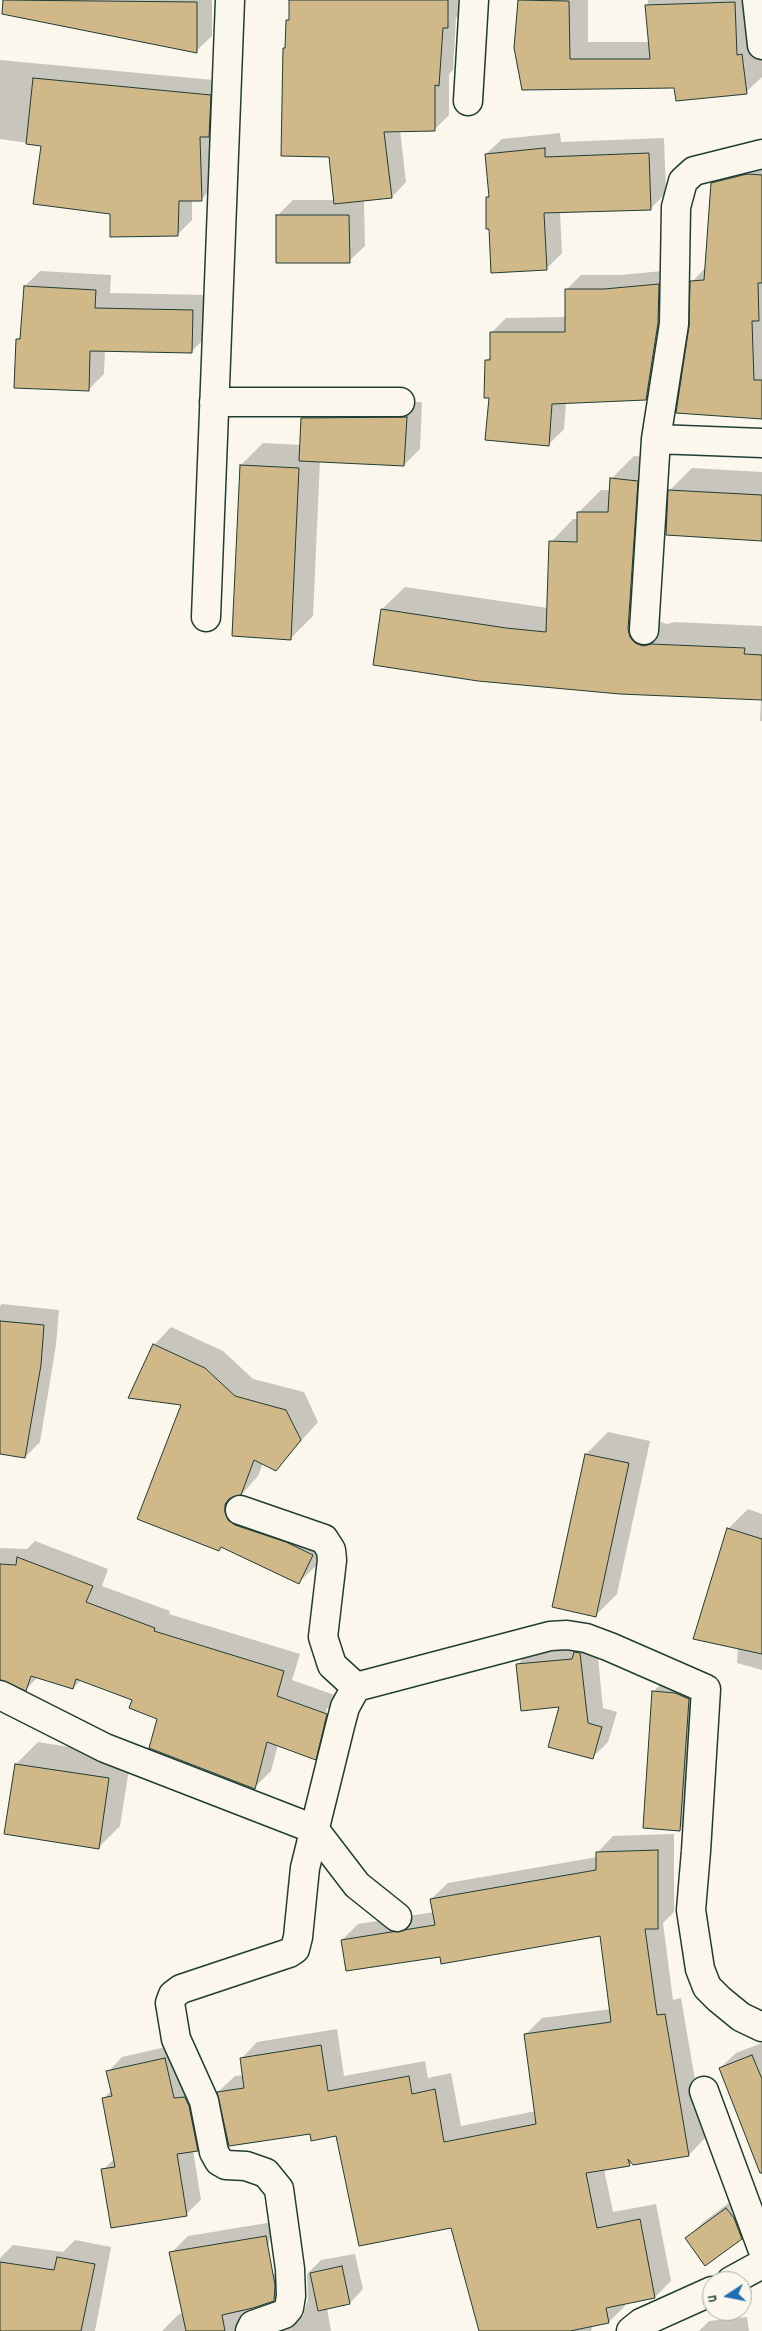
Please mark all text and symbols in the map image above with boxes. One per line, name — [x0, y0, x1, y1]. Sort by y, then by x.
north arrow — [702, 2271, 752, 2321]
text: U — [703, 2293, 724, 2304]

